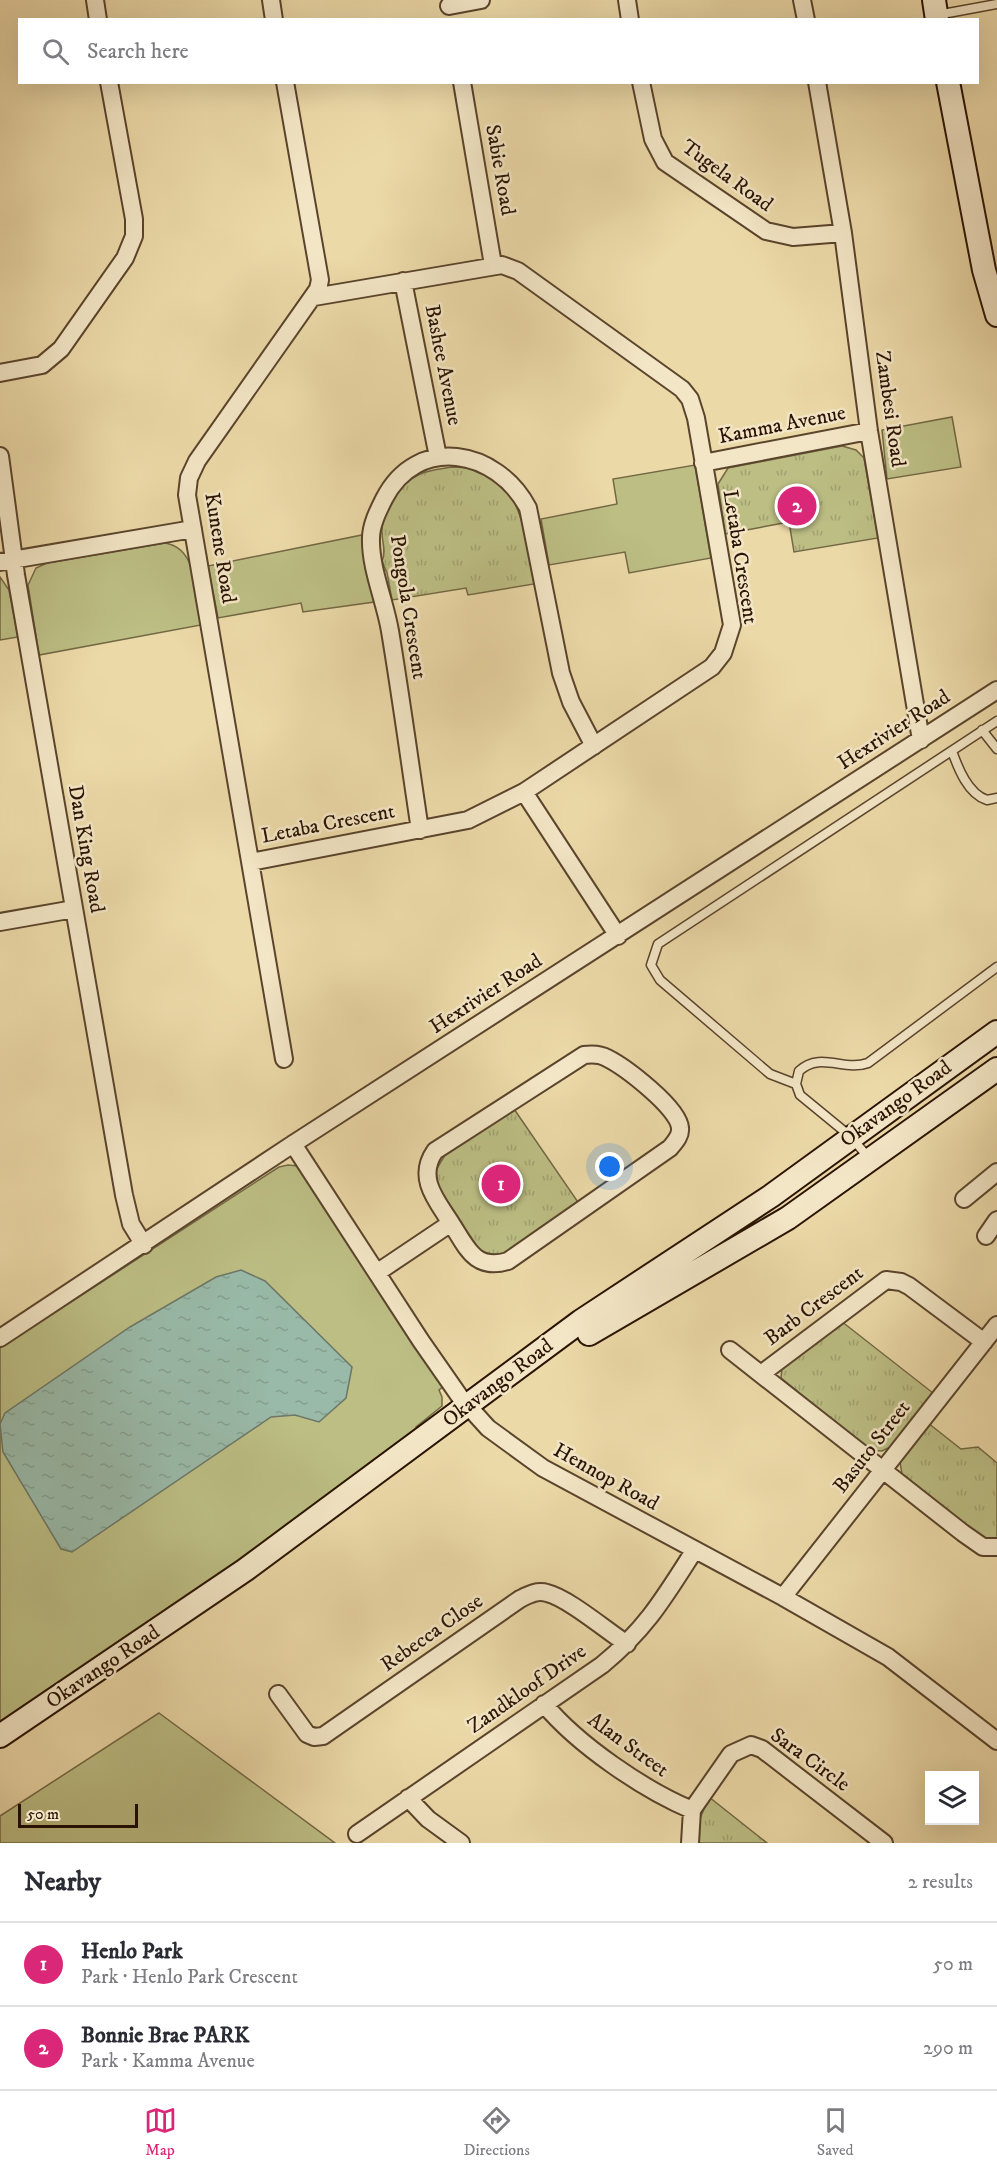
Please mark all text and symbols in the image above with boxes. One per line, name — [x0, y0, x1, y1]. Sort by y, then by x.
search box — [18, 18, 979, 84]
icon: search — [39, 35, 72, 68]
text: Search here — [87, 38, 189, 65]
street label: Sabie Road — [479, 123, 521, 218]
street label: Tugela Road — [676, 134, 778, 218]
street label: Bashee Avenue — [419, 302, 468, 428]
street label: Zambesi Road — [869, 349, 911, 469]
street label: Kamma Avenue — [716, 400, 848, 450]
pin: 2 — [778, 484, 816, 528]
street label: Letaba Crescent — [717, 488, 763, 626]
street label: Kunene Road — [198, 491, 242, 606]
street label: Pongola Crescent — [384, 533, 432, 681]
street label: Hexrivier Road — [833, 684, 955, 776]
street label: Dan King Road — [62, 783, 110, 915]
street label: Letaba Crescent — [259, 798, 397, 850]
street label: Hexrivier Road — [425, 948, 547, 1040]
street label: Okavango Road — [835, 1055, 957, 1153]
your location — [595, 1152, 624, 1181]
pin: 1 — [482, 1162, 520, 1206]
street label: Barb Crescent — [759, 1260, 869, 1352]
street label: Okavango Road — [438, 1333, 559, 1433]
street label: Basuto Street — [828, 1395, 916, 1499]
street label: Hennop Road — [549, 1437, 664, 1517]
street label: Rebecca Close — [376, 1588, 488, 1678]
street label: Okavango Road — [41, 1619, 165, 1715]
street label: Zandkloof Drive — [463, 1638, 592, 1739]
street label: Alan Street — [582, 1707, 674, 1783]
street label: Sara Circle — [765, 1722, 855, 1798]
map controls — [925, 1771, 979, 1825]
button: layers — [925, 1771, 979, 1825]
scale bar — [18, 1801, 138, 1828]
text: 50 m — [27, 1804, 59, 1824]
text: Nearby — [24, 1866, 101, 1899]
text: 2 results — [908, 1870, 973, 1895]
text: Henlo Park — [81, 1938, 183, 1965]
text: 1 — [40, 1952, 47, 1977]
text: 50 m — [933, 1952, 973, 1977]
text: Park · Henlo Park Crescent — [81, 1965, 298, 1990]
text: Bonnie Brae PARK — [81, 2022, 250, 2049]
text: 2 — [39, 2036, 48, 2061]
text: 290 m — [923, 2036, 973, 2061]
text: Park · Kamma Avenue — [81, 2049, 255, 2074]
tab: Map — [144, 2104, 177, 2160]
tab: Directions — [464, 2104, 530, 2160]
tab: Saved — [817, 2104, 854, 2160]

